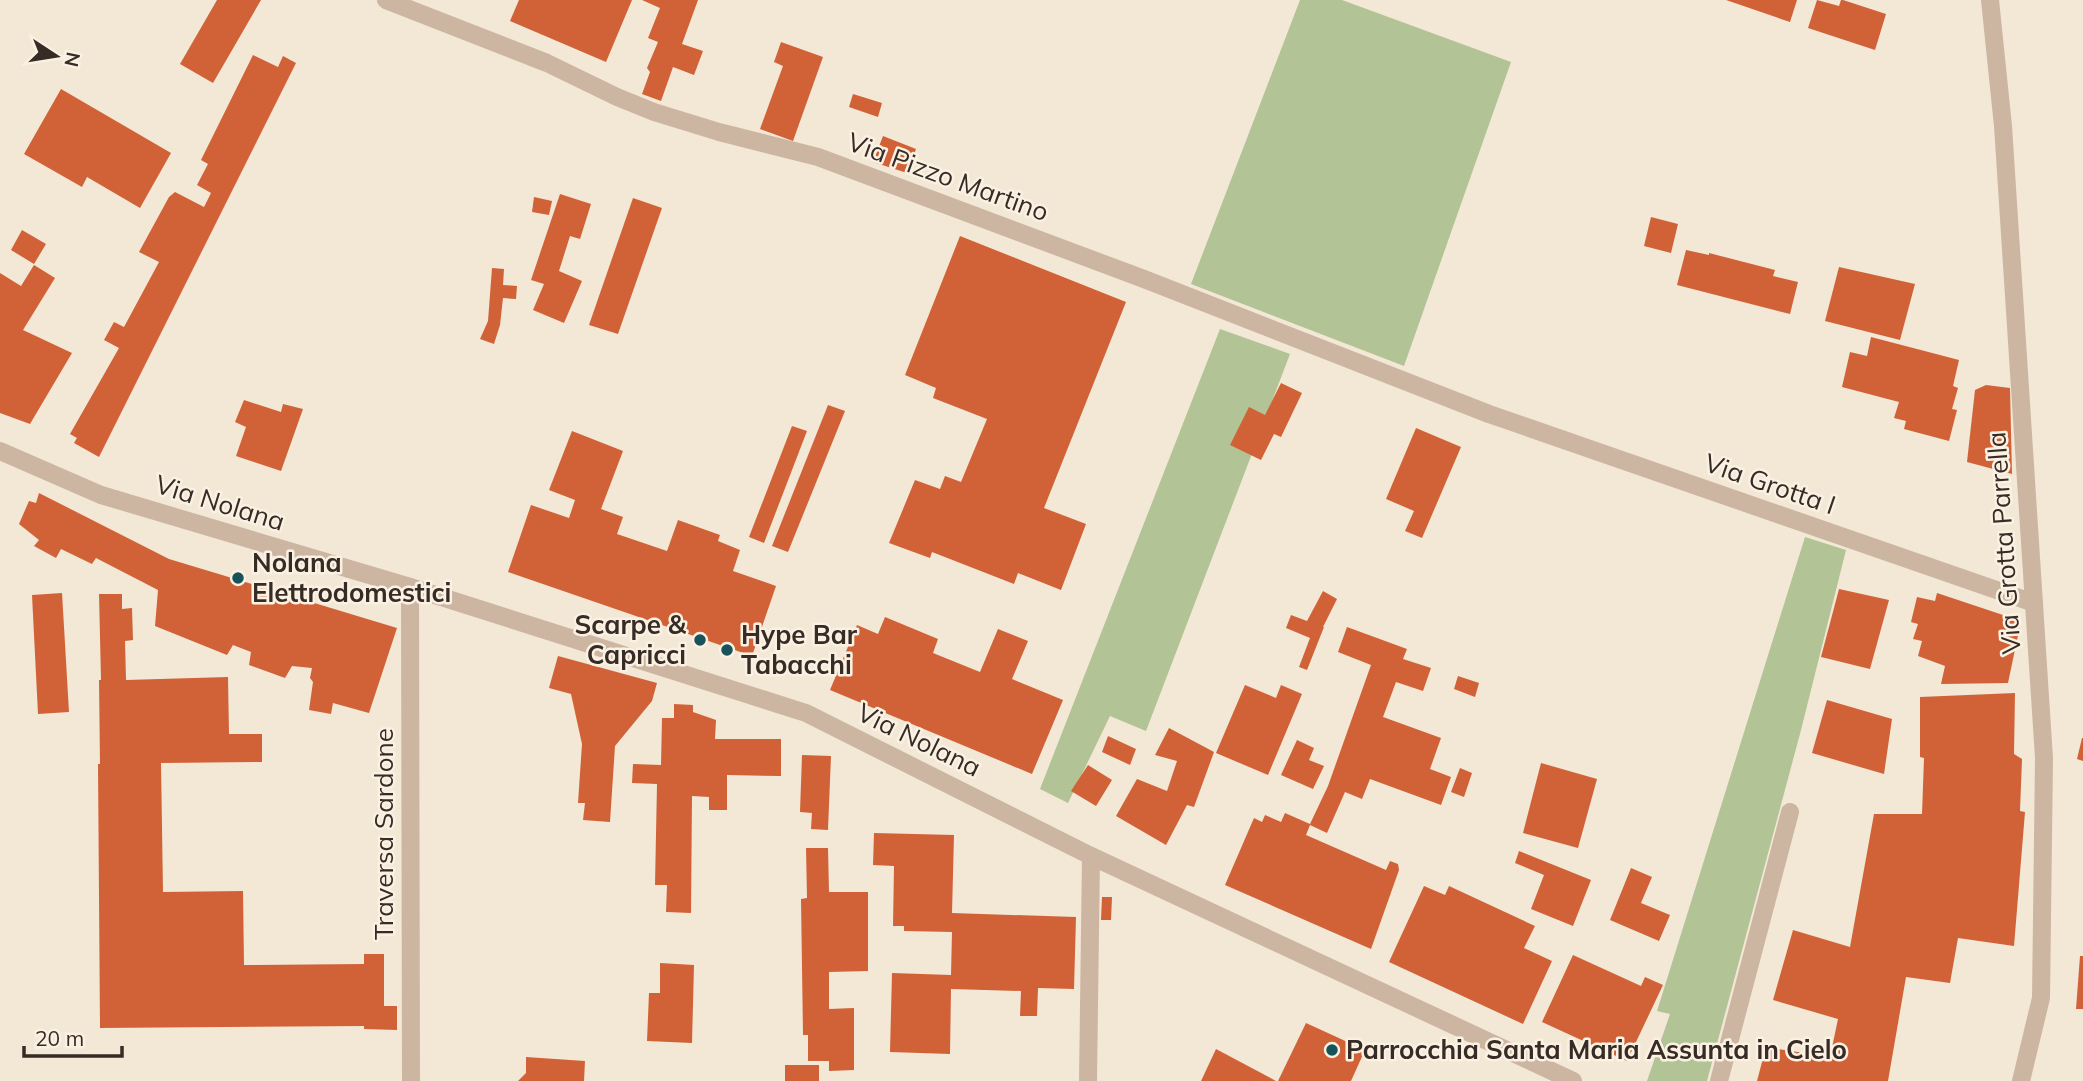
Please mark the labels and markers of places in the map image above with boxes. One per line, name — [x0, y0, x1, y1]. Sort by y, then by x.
place label: Nolana Elettrodomestici — [252, 546, 451, 609]
marker: Nolana Elettrodomestici — [230, 570, 246, 586]
place label: Scarpe & Capricci — [574, 608, 687, 671]
place label: Hype Bar Tabacchi — [741, 618, 858, 681]
marker: Scarpe & Capricci — [692, 632, 708, 648]
marker: Hype Bar Tabacchi — [719, 642, 735, 658]
place label: Parrocchia Santa Maria Assunta in Cielo — [1346, 1033, 1847, 1066]
marker: Parrocchia Santa Maria Assunta in Cielo — [1324, 1042, 1340, 1058]

